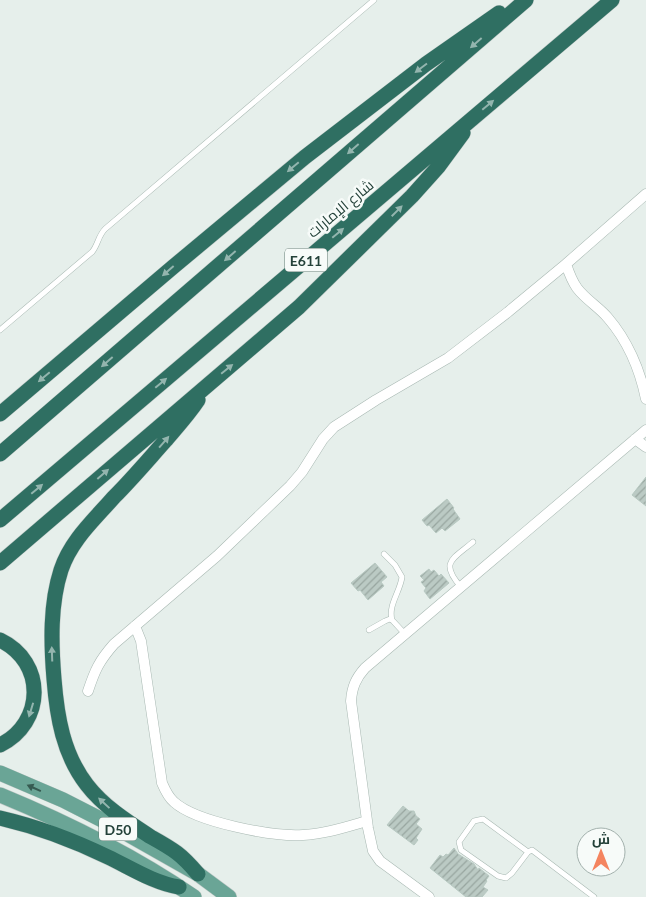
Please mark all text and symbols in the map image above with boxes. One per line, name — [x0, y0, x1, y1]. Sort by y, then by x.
one-way arrow — [470, 38, 483, 49]
one-way arrow — [415, 62, 428, 73]
one-way arrow — [482, 99, 495, 110]
one-way arrow — [347, 144, 360, 155]
one-way arrow — [287, 161, 299, 173]
street label: شارع الإمارات — [303, 175, 379, 243]
one-way arrow — [391, 205, 403, 217]
one-way arrow — [331, 227, 344, 238]
road number: E611 — [285, 248, 327, 272]
one-way arrow — [224, 250, 237, 261]
one-way arrow — [162, 265, 174, 277]
one-way arrow — [102, 356, 114, 368]
one-way arrow — [220, 363, 233, 374]
one-way arrow — [38, 371, 51, 382]
one-way arrow — [154, 378, 167, 389]
one-way arrow — [158, 436, 169, 449]
one-way arrow — [97, 469, 109, 480]
one-way arrow — [30, 483, 43, 494]
one-way arrow — [48, 646, 56, 662]
one-way arrow — [26, 702, 34, 717]
one-way arrow — [27, 783, 41, 791]
one-way arrow — [98, 797, 110, 809]
road number: D50 — [99, 818, 137, 841]
north arrow — [576, 827, 626, 877]
text: ش — [592, 830, 610, 848]

